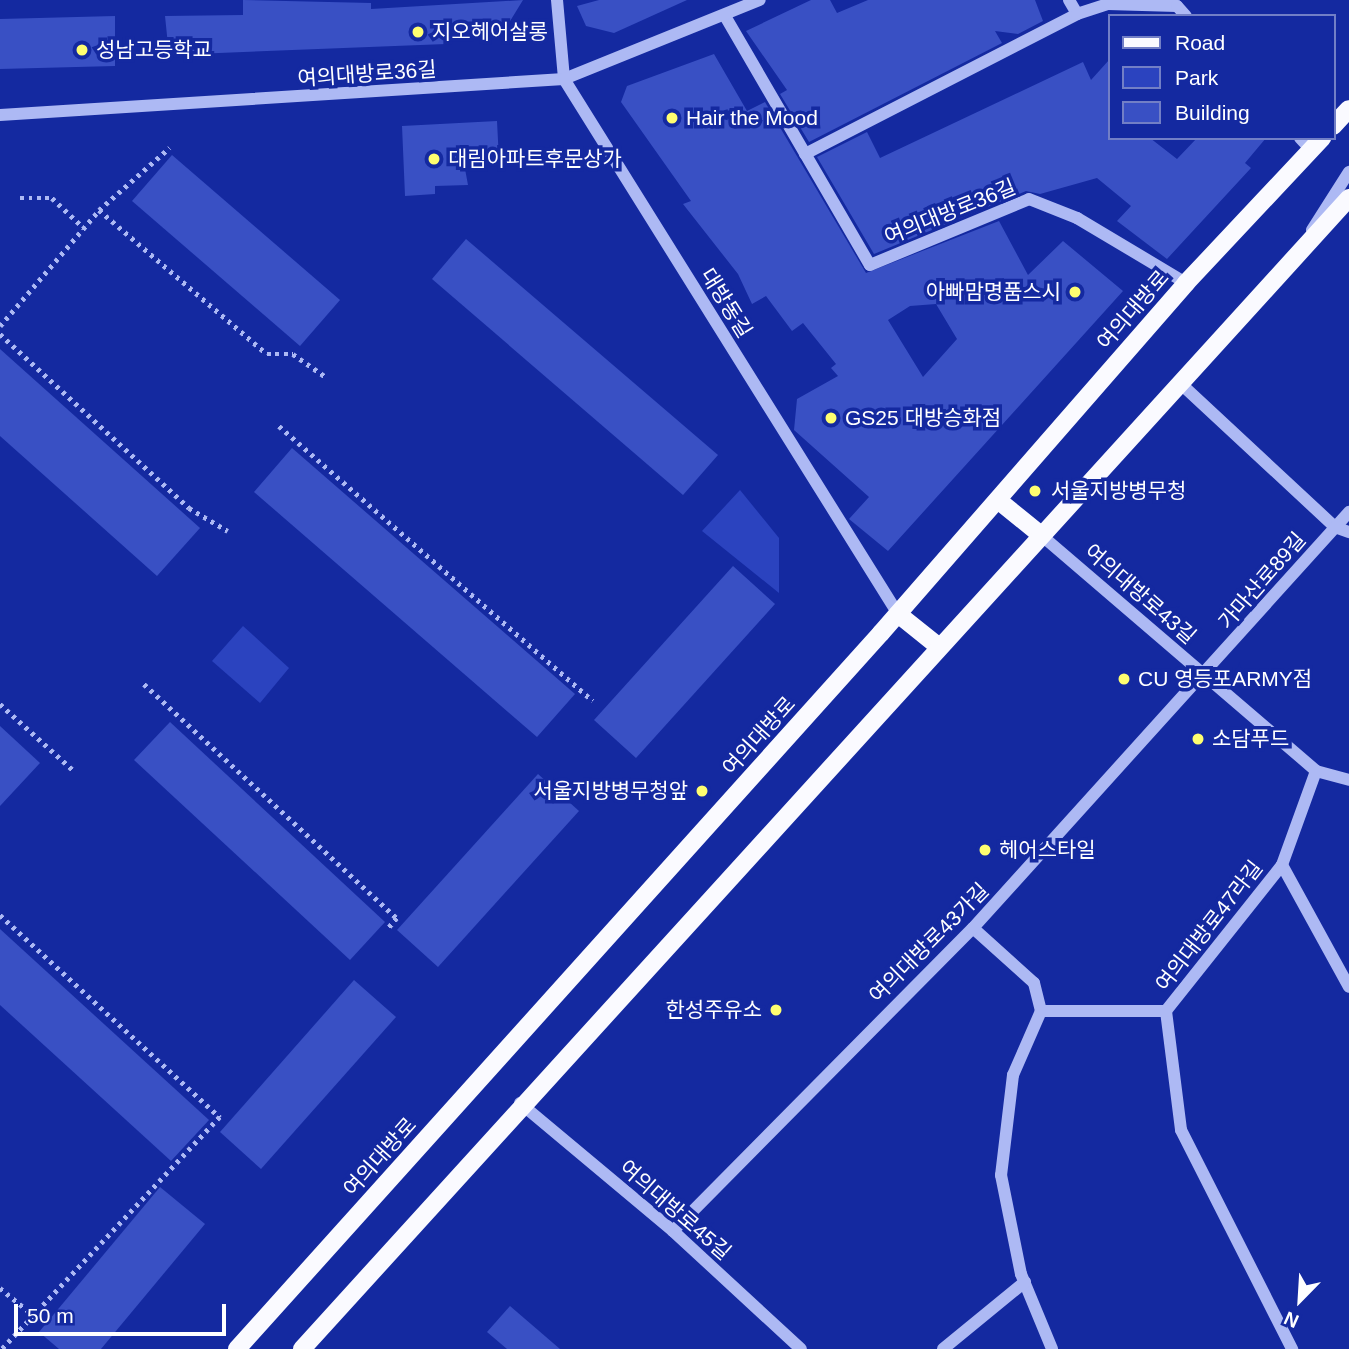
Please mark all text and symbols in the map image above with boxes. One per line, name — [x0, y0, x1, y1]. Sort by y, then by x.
legend — [1108, 14, 1335, 140]
place label: 지오헤어살롱 — [432, 19, 548, 45]
marker: 지오헤어살롱 — [410, 24, 426, 40]
text: Road — [1175, 31, 1225, 54]
place label: 성남고등학교 — [96, 37, 212, 63]
marker: 성남고등학교 — [74, 42, 90, 58]
street label: 여의대방로36길 — [297, 57, 437, 91]
text: Park — [1175, 66, 1218, 89]
text: Building — [1175, 101, 1250, 124]
place label: Hair the Mood — [686, 105, 818, 131]
marker: Hair the Mood — [664, 110, 680, 126]
place label: 대림아파트후문상가 — [448, 146, 622, 172]
marker: 대림아파트후문상가 — [426, 151, 442, 167]
street label: 여의대방로36길 — [881, 174, 1019, 250]
street label: 대방동길 — [695, 264, 757, 342]
street label: 여의대방로 — [1092, 265, 1174, 355]
place label: 아빠맘명품스시 — [926, 279, 1061, 305]
marker: 아빠맘명품스시 — [1067, 284, 1083, 300]
place label: GS25 대방승화점 — [845, 405, 1001, 431]
marker: GS25 대방승화점 — [823, 410, 839, 426]
place label: 서울지방병무청 — [1051, 478, 1186, 504]
marker: 서울지방병무청 — [1025, 481, 1045, 501]
street label: 가마산로89길 — [1213, 527, 1311, 635]
street label: 여의대방로43길 — [1079, 539, 1201, 649]
place label: CU 영등포ARMY점 — [1138, 666, 1312, 692]
marker: CU 영등포ARMY점 — [1116, 671, 1132, 687]
street label: 여의대방로 — [717, 692, 801, 780]
place label: 소담푸드 — [1212, 726, 1289, 752]
marker: 소담푸드 — [1190, 731, 1206, 747]
place label: 서울지방병무청앞 — [533, 778, 688, 804]
marker: 서울지방병무청앞 — [694, 783, 710, 799]
place label: 헤어스타일 — [999, 837, 1096, 863]
marker: 헤어스타일 — [977, 842, 993, 858]
street label: 여의대방로47라길 — [1150, 856, 1268, 996]
street label: 여의대방로43가길 — [864, 878, 994, 1008]
place label: 한성주유소 — [665, 997, 762, 1023]
marker: 한성주유소 — [768, 1002, 784, 1018]
street label: 여의대방로 — [338, 1113, 422, 1201]
street label: 여의대방로45길 — [614, 1155, 736, 1265]
north arrow — [1265, 1265, 1335, 1335]
scale bar — [18, 1290, 229, 1334]
text: 50 m — [27, 1304, 74, 1327]
text: N — [1281, 1307, 1302, 1332]

